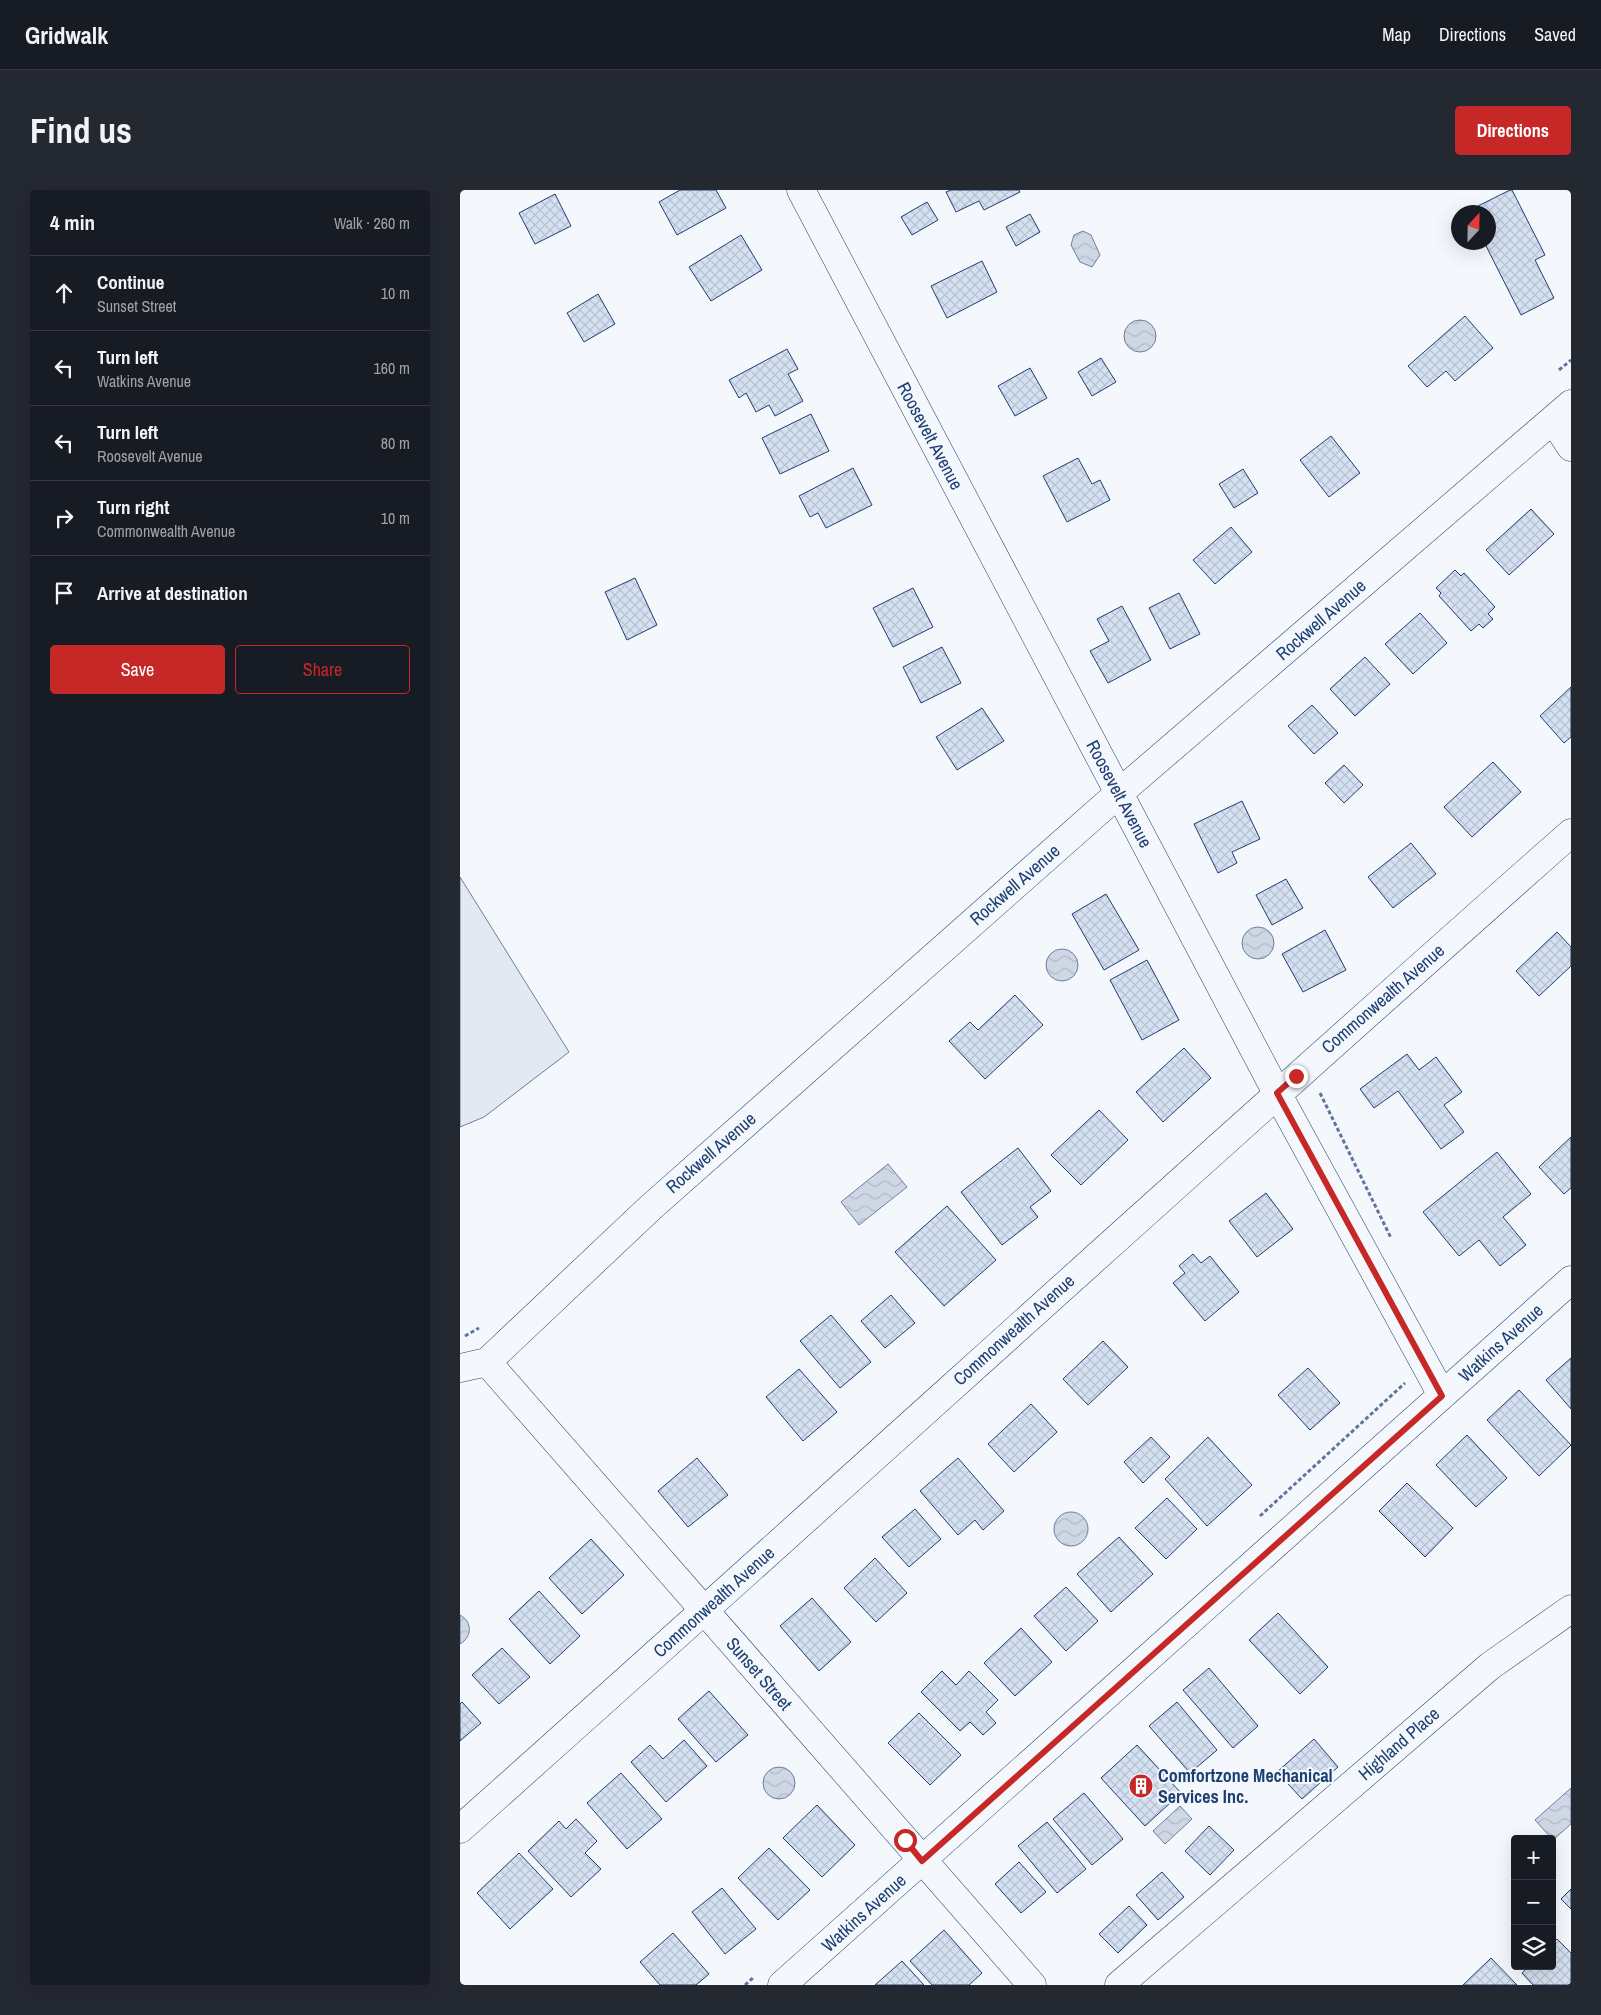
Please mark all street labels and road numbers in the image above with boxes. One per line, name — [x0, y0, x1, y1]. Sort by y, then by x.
street label: Roosevelt Avenue — [892, 377, 969, 494]
street label: Rockwell Avenue — [1270, 573, 1371, 666]
street label: Roosevelt Avenue — [1081, 735, 1158, 852]
street label: Rockwell Avenue — [964, 838, 1065, 931]
street label: Commonwealth Avenue — [1316, 938, 1450, 1059]
street label: Rockwell Avenue — [660, 1106, 761, 1199]
street label: Commonwealth Avenue — [947, 1268, 1080, 1391]
street label: Watkins Avenue — [1453, 1298, 1548, 1387]
street label: Commonwealth Avenue — [647, 1540, 780, 1663]
street label: Sunset Street — [721, 1632, 798, 1716]
street label: Highland Place — [1353, 1701, 1445, 1786]
street label: Watkins Avenue — [816, 1868, 911, 1957]

